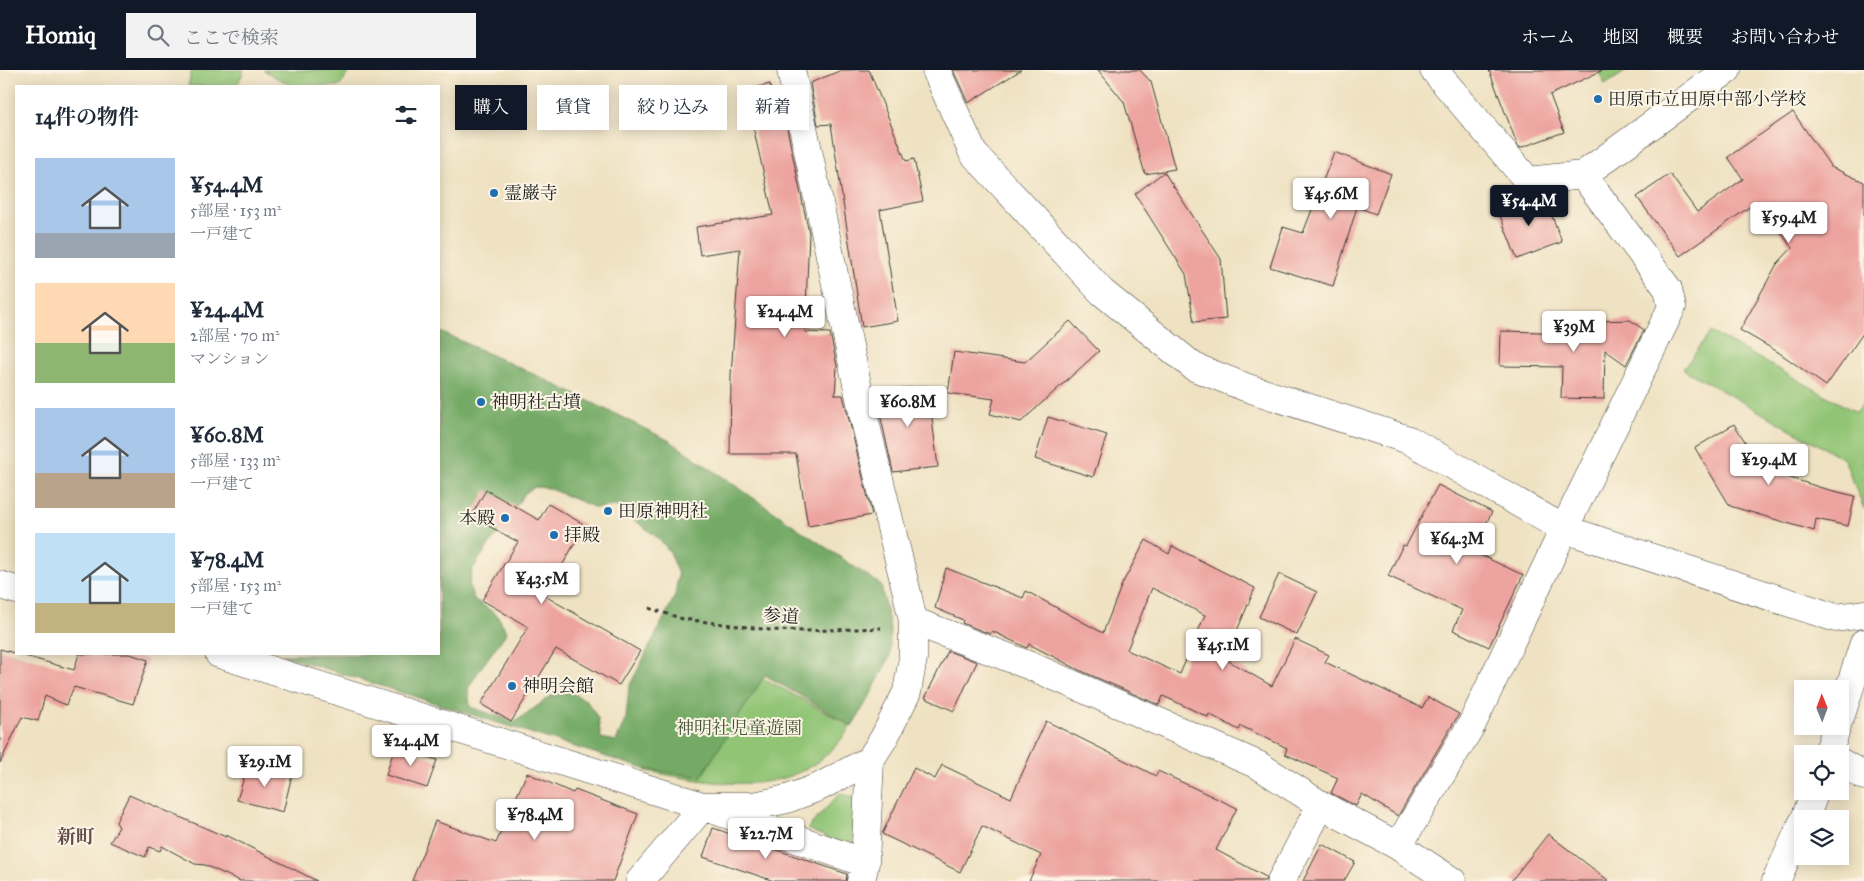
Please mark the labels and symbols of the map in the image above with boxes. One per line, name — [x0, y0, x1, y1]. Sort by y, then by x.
place label: 田原市立田原中部小学校 — [1608, 88, 1806, 110]
marker: 田原市立田原中部小学校 — [1592, 93, 1604, 105]
pin: ¥45.6M — [1290, 178, 1372, 220]
place label: 霊巌寺 — [504, 182, 558, 204]
pin: ¥54.4M — [1488, 184, 1570, 227]
marker: 霊巌寺 — [488, 187, 500, 199]
pin: ¥59.4M — [1748, 202, 1830, 244]
pin: ¥24.4M — [744, 296, 826, 338]
pin: ¥39M — [1544, 310, 1604, 353]
pin: ¥60.8M — [867, 386, 949, 428]
place label: 神明社古墳 — [491, 391, 581, 413]
marker: 神明社古墳 — [475, 396, 487, 408]
pin: ¥29.4M — [1728, 444, 1810, 486]
place label: 田原神明社 — [618, 500, 708, 522]
marker: 田原神明社 — [602, 505, 614, 517]
place label: 本殿 — [459, 507, 495, 529]
marker: 本殿 — [499, 512, 511, 524]
pin: ¥64.3M — [1416, 522, 1498, 565]
place label: 拝殿 — [564, 524, 600, 546]
marker: 拝殿 — [548, 529, 560, 541]
pin: ¥43.5M — [501, 562, 583, 605]
street label: 参道 — [762, 604, 800, 628]
pin: ¥45.1M — [1182, 628, 1264, 671]
place label: 神明会館 — [522, 675, 594, 697]
marker: 神明会館 — [506, 680, 518, 692]
north arrow — [1794, 680, 1849, 735]
park label: 神明社児童遊園 — [676, 717, 802, 739]
pin: ¥24.4M — [370, 724, 452, 767]
pin: ¥29.1M — [224, 746, 306, 788]
pin: ¥78.4M — [494, 798, 576, 841]
pin: ¥22.7M — [725, 818, 807, 860]
district label: 新町 — [57, 825, 95, 848]

